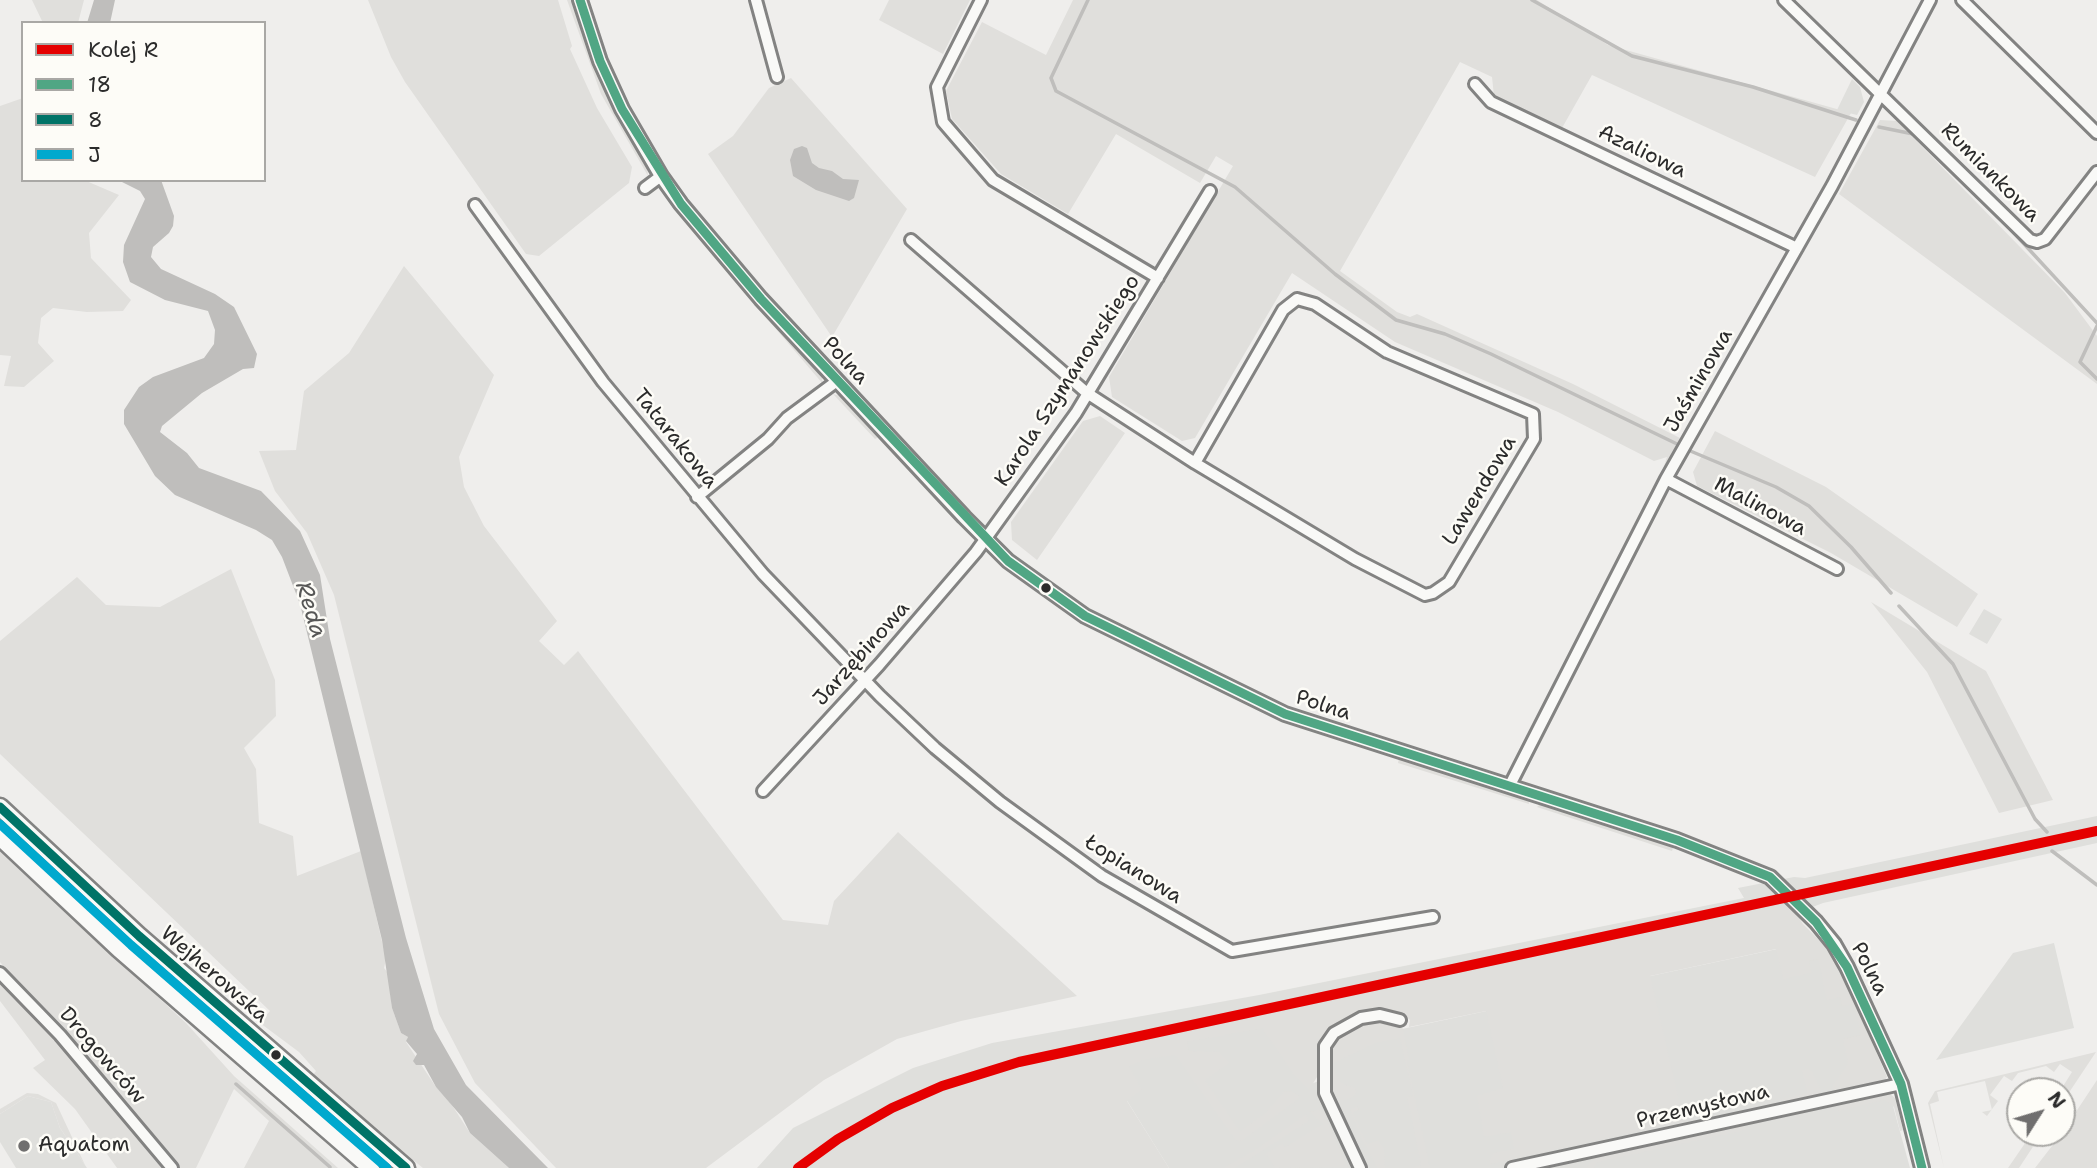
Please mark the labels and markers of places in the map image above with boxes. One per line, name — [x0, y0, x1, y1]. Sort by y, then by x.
unlabelled marker — [1039, 581, 1053, 595]
unlabelled marker — [269, 1048, 283, 1062]
place label: Aquatom — [38, 1133, 130, 1159]
marker: Aquatom — [16, 1138, 32, 1154]

